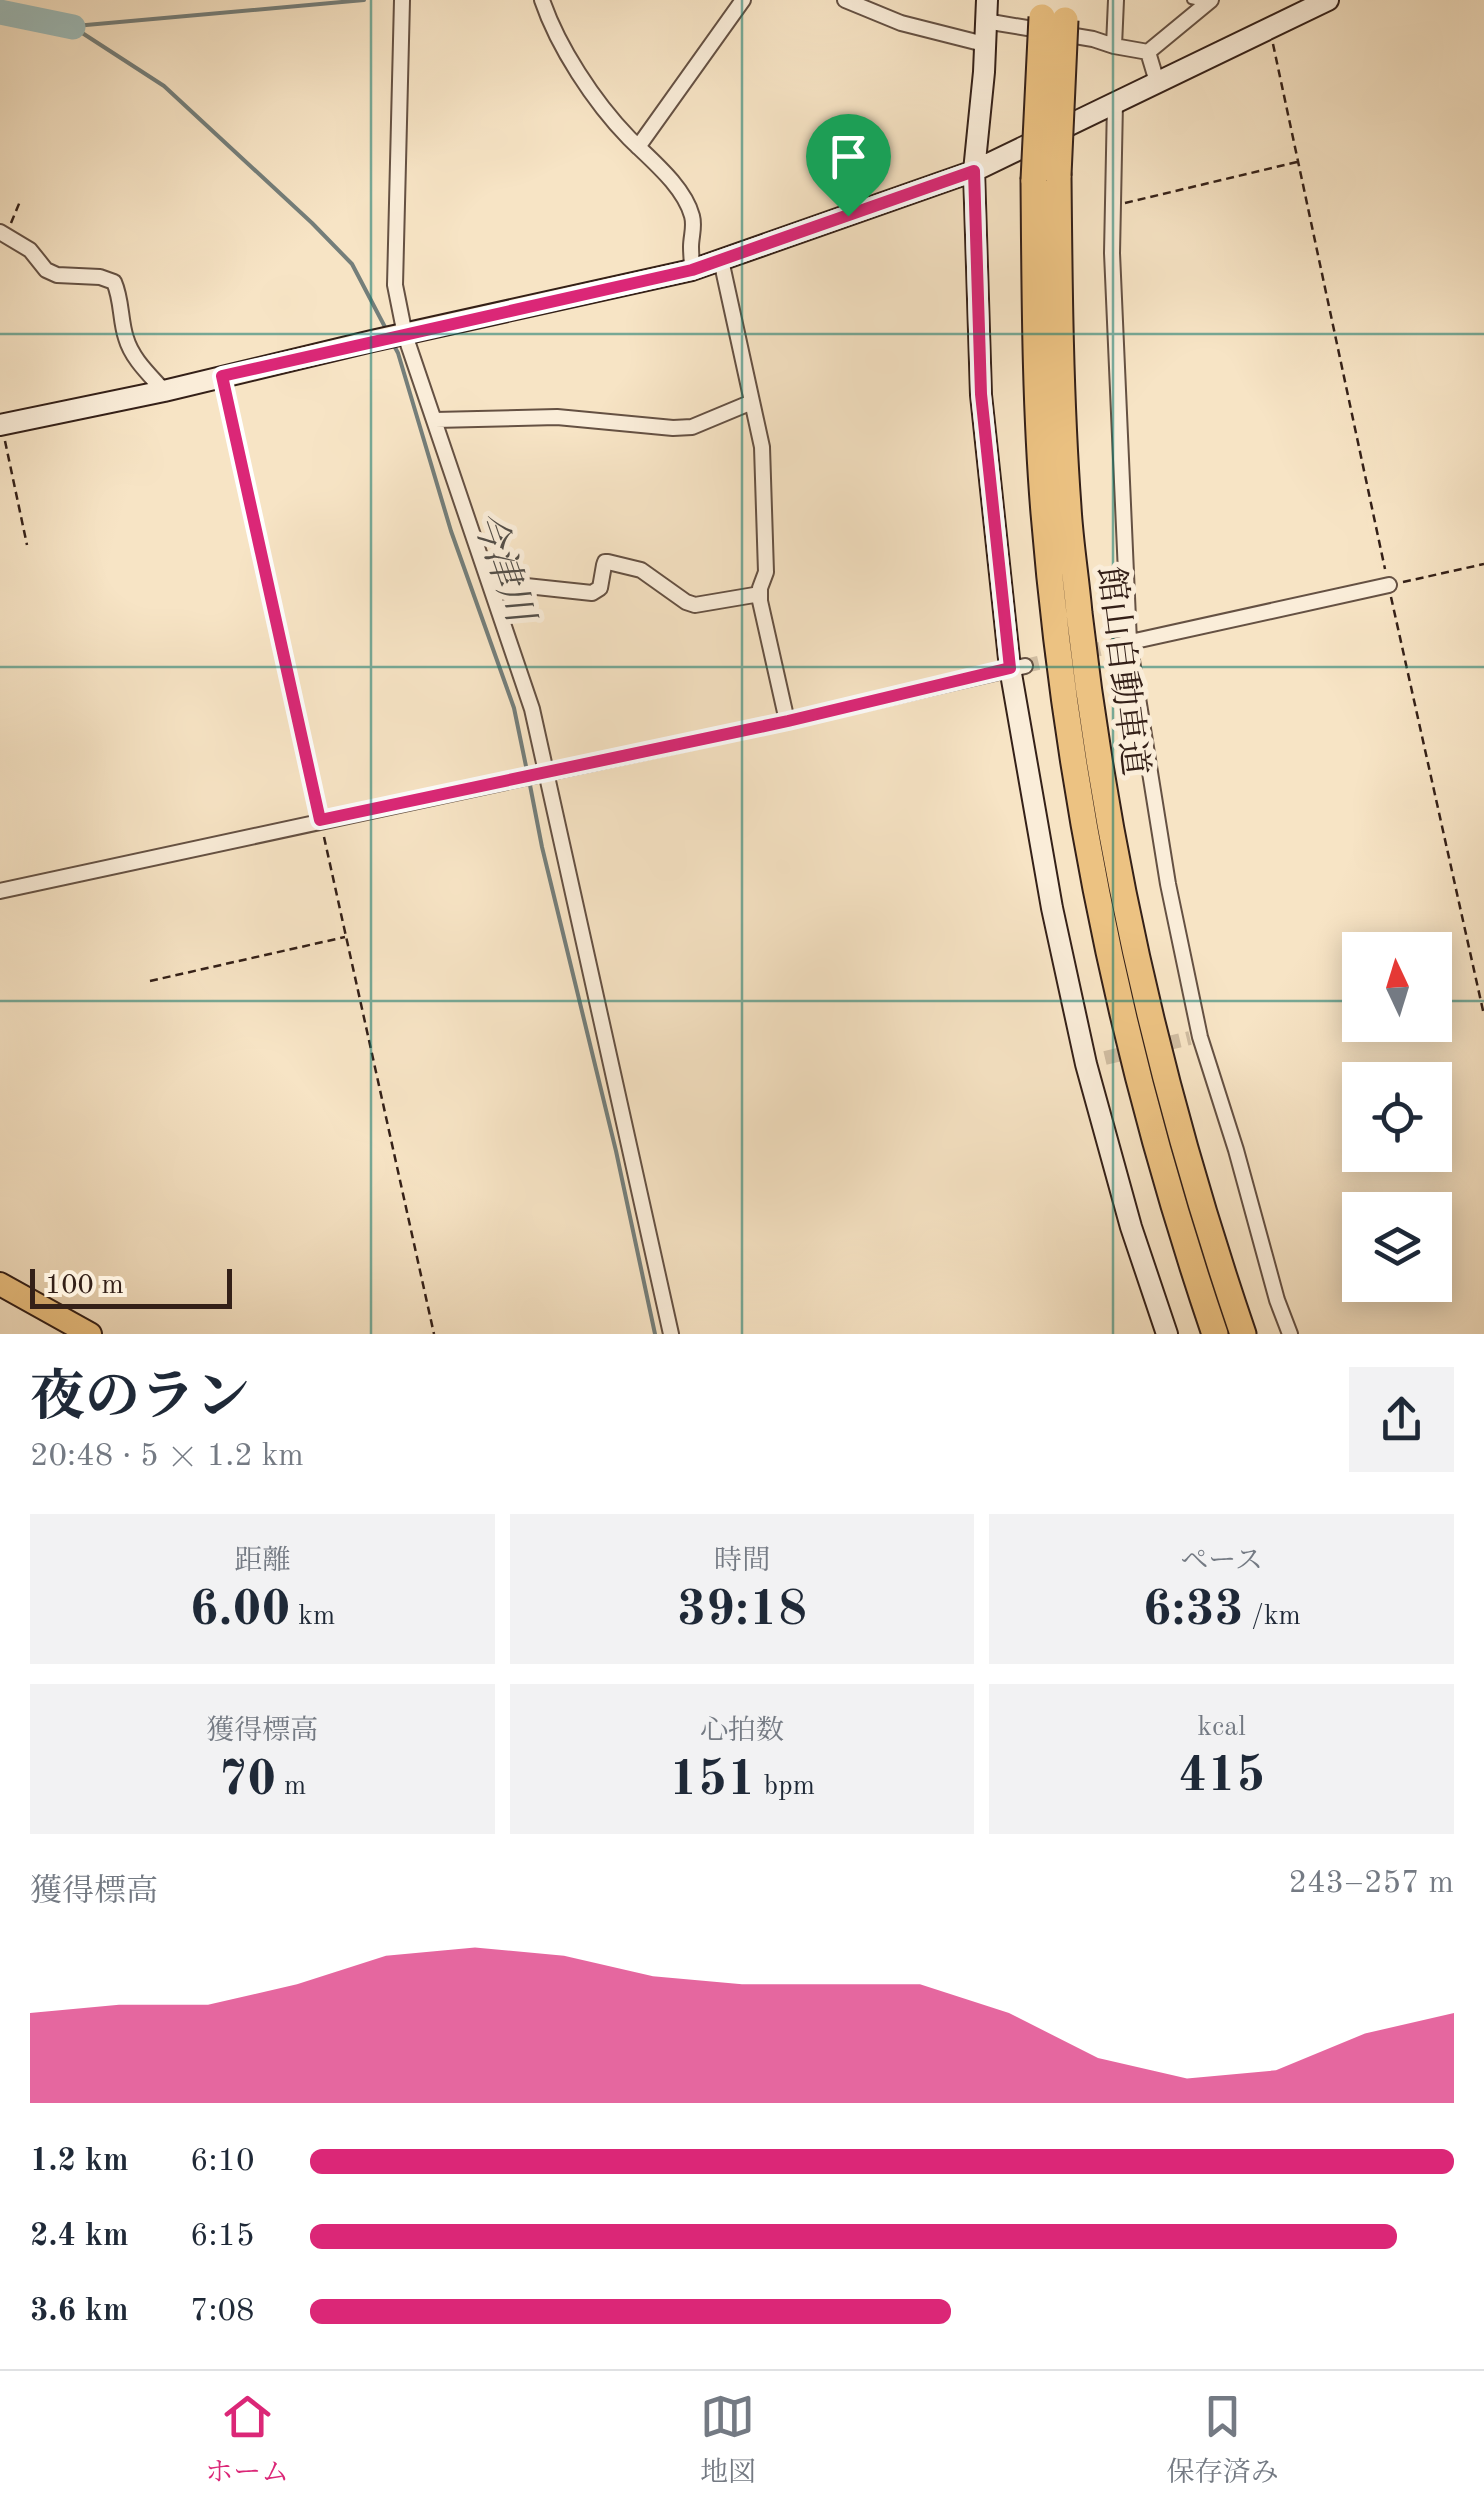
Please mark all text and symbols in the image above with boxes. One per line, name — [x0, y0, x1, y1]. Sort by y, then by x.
pin — [806, 114, 891, 217]
icon: arrive — [821, 129, 876, 184]
water label: 今津川 — [465, 506, 543, 631]
street label: 館山自動車道 — [1091, 565, 1155, 778]
north arrow — [1342, 932, 1452, 1042]
map controls — [1342, 932, 1452, 1302]
button: locate — [1342, 1062, 1452, 1172]
button: layers — [1342, 1192, 1452, 1302]
scale bar — [30, 1264, 232, 1308]
text: 100 m — [45, 1272, 124, 1300]
button: share — [1349, 1367, 1454, 1472]
text: 夜のラン — [30, 1372, 250, 1427]
text: 20:48 · 5 × 1.2 km — [30, 1441, 304, 1473]
text: 距離 — [234, 1548, 290, 1576]
text: 時間 — [714, 1548, 770, 1576]
text: ペース — [1180, 1548, 1263, 1576]
text: 6.00 — [190, 1586, 291, 1636]
text: 39:18 — [677, 1586, 807, 1636]
text: 6:33 — [1143, 1586, 1244, 1636]
text: km — [291, 1603, 335, 1631]
text: /km — [1244, 1603, 1301, 1631]
text: kcal — [1198, 1714, 1246, 1742]
text: 獲得標高 — [206, 1718, 318, 1746]
text: 心拍数 — [700, 1718, 784, 1746]
text: 415 — [1178, 1752, 1265, 1802]
text: 70 — [218, 1756, 276, 1806]
text: 151 — [669, 1756, 756, 1806]
text: m — [276, 1773, 306, 1801]
text: bpm — [756, 1773, 815, 1801]
text: 243–257 m — [1288, 1868, 1454, 1900]
text: 獲得標高 — [30, 1877, 158, 1909]
text: 1.2 km — [30, 2146, 129, 2178]
text: 6:10 — [190, 2146, 255, 2178]
text: 2.4 km — [30, 2221, 129, 2253]
text: 6:15 — [190, 2221, 255, 2253]
text: 3.6 km — [30, 2296, 129, 2328]
text: 7:08 — [190, 2296, 255, 2328]
tab: ホーム — [205, 2389, 289, 2492]
tab: 地図 — [700, 2389, 756, 2492]
tab: 保存済み — [1167, 2389, 1279, 2492]

